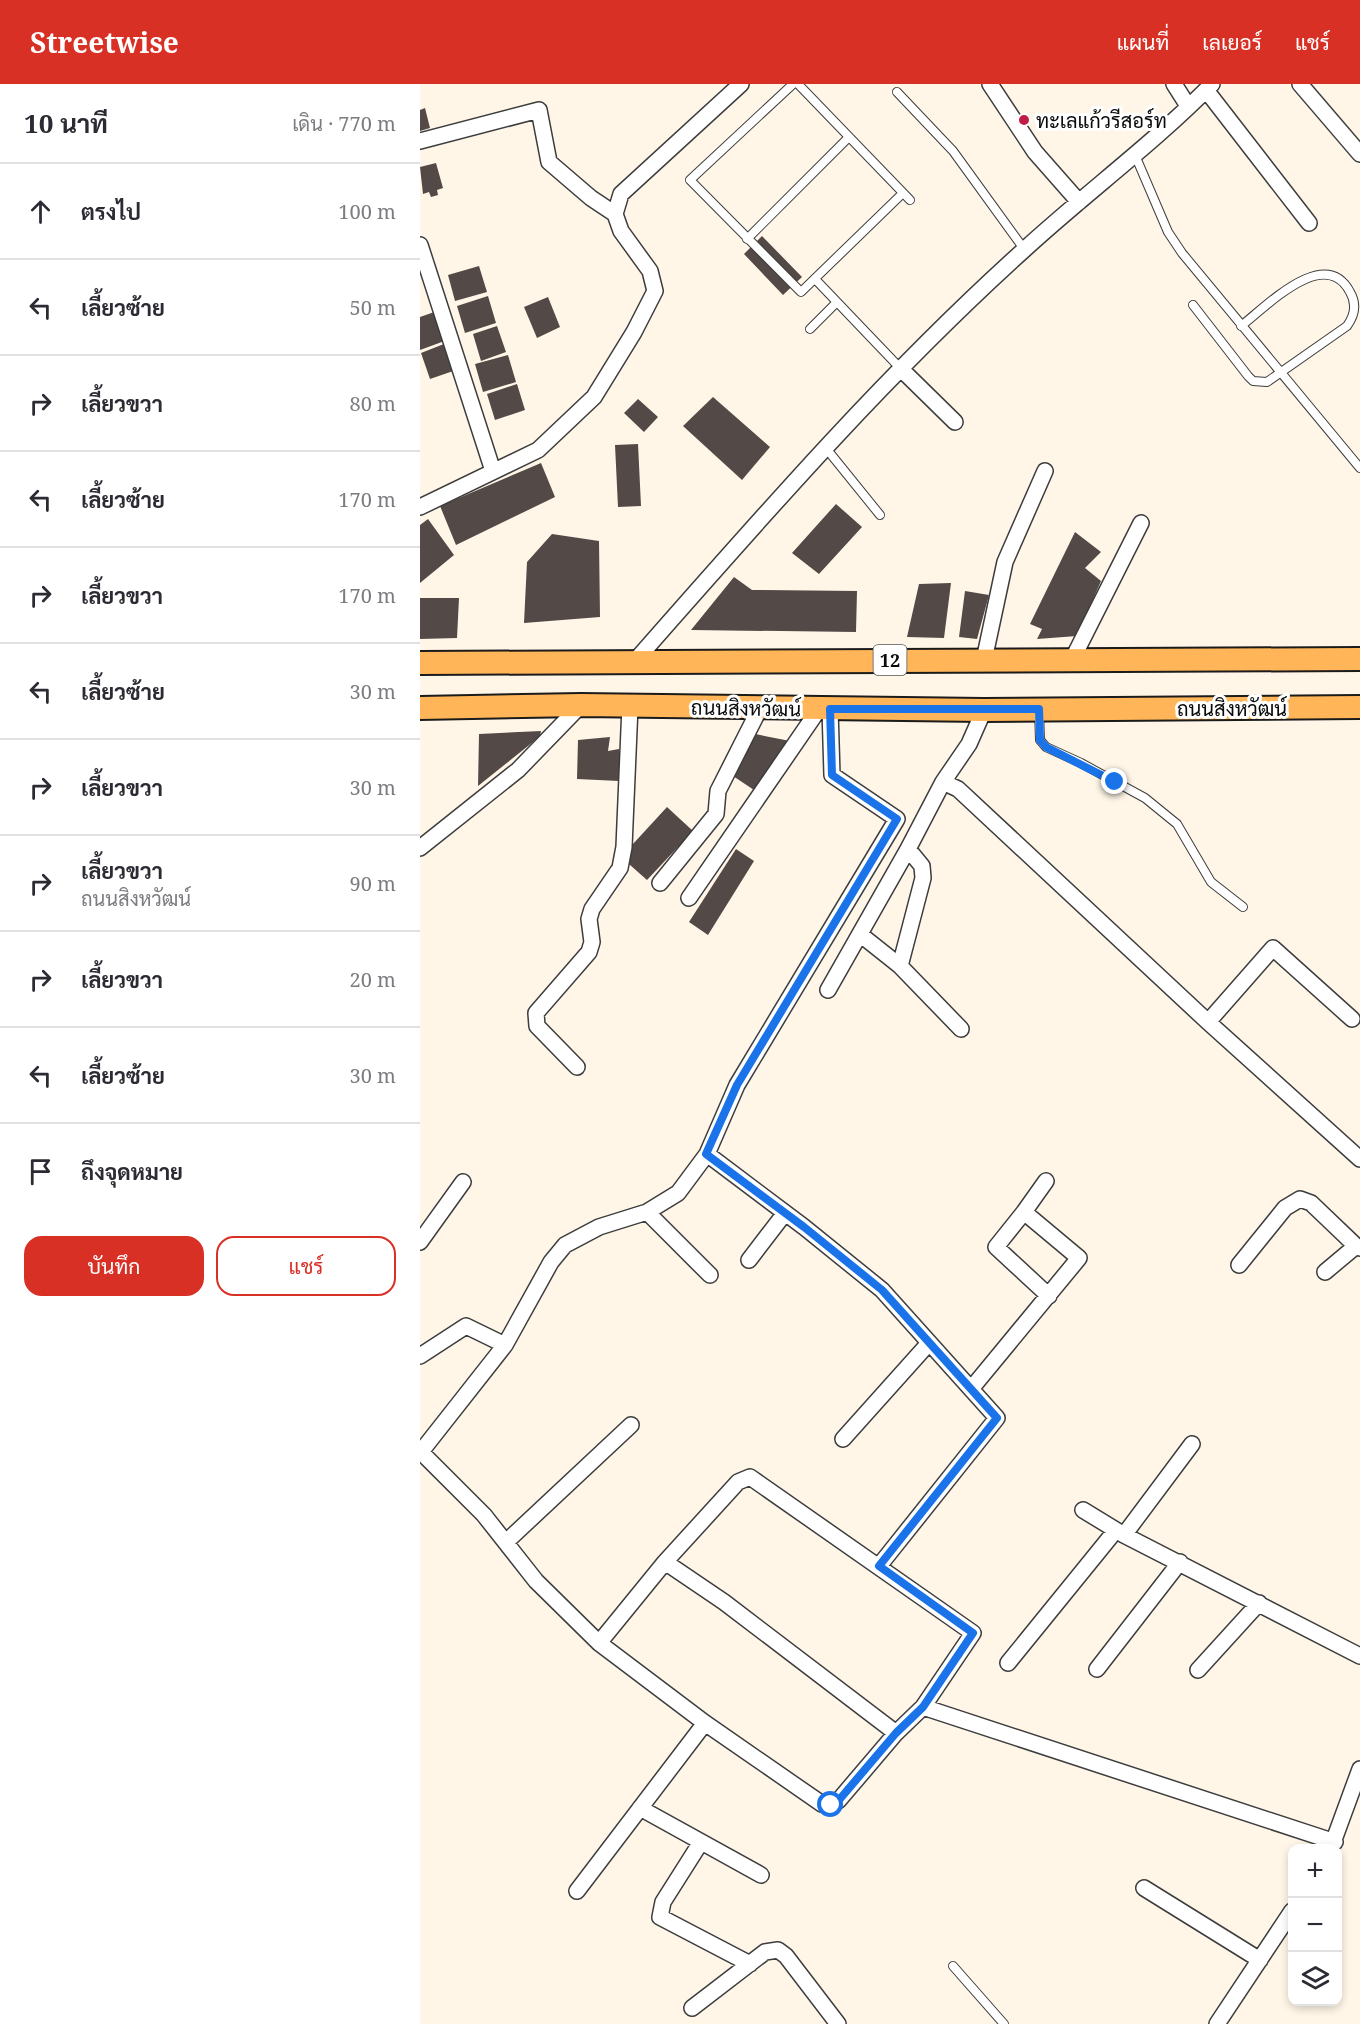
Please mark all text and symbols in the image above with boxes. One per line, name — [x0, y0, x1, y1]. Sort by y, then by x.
text: Streetwise — [30, 23, 179, 61]
text: แผนที่ — [1117, 28, 1169, 56]
text: เลเยอร์ — [1202, 28, 1262, 56]
text: แชร์ — [1295, 28, 1330, 56]
text: 10 นาที — [24, 105, 108, 141]
place label: ทะเลแก้วรีสอร์ท — [1036, 107, 1167, 134]
text: เดิน · 770 m — [292, 110, 396, 137]
marker: ทะเลแก้วรีสอร์ท — [1017, 113, 1031, 127]
icon: ahead — [24, 195, 57, 228]
text: ตรงไป — [81, 196, 141, 226]
text: 100 m — [338, 198, 396, 225]
icon: left — [24, 291, 57, 324]
text: เลี้ยวซ้าย — [81, 292, 165, 322]
text: 50 m — [350, 294, 396, 321]
icon: right — [24, 387, 57, 420]
text: เลี้ยวขวา — [81, 388, 163, 418]
text: 80 m — [350, 390, 396, 417]
icon: left — [24, 483, 57, 516]
text: เลี้ยวซ้าย — [81, 484, 165, 514]
text: 170 m — [338, 486, 396, 513]
icon: right — [24, 579, 57, 612]
text: เลี้ยวขวา — [81, 580, 163, 610]
text: 170 m — [338, 582, 396, 609]
road number: 12 — [874, 645, 906, 675]
icon: left — [24, 675, 57, 708]
text: เลี้ยวซ้าย — [81, 676, 165, 706]
text: 30 m — [350, 678, 396, 705]
street label: ถนนสิงหวัฒน์ — [691, 694, 801, 722]
street label: ถนนสิงหวัฒน์ — [1177, 695, 1287, 722]
route end — [1101, 768, 1127, 794]
icon: right — [24, 771, 57, 804]
text: เลี้ยวขวา — [81, 772, 163, 802]
text: 30 m — [350, 774, 396, 801]
text: เลี้ยวขวา — [81, 855, 163, 885]
icon: right — [24, 867, 57, 900]
text: 90 m — [350, 870, 396, 897]
text: ถนนสิงหวัฒน์ — [81, 885, 191, 912]
icon: right — [24, 963, 57, 996]
text: เลี้ยวขวา — [81, 964, 163, 994]
text: 20 m — [350, 966, 396, 993]
icon: left — [24, 1059, 57, 1092]
text: เลี้ยวซ้าย — [81, 1060, 165, 1090]
text: 30 m — [350, 1062, 396, 1089]
icon: arrive — [24, 1155, 57, 1188]
text: ถึงจุดหมาย — [81, 1156, 183, 1186]
button: บันทึก — [24, 1236, 204, 1296]
button: แชร์ — [216, 1236, 396, 1296]
route start — [817, 1791, 843, 1817]
map controls — [1288, 1844, 1342, 2006]
button: + — [1288, 1844, 1342, 1898]
button: − — [1288, 1898, 1342, 1952]
button: layers — [1288, 1952, 1342, 2006]

